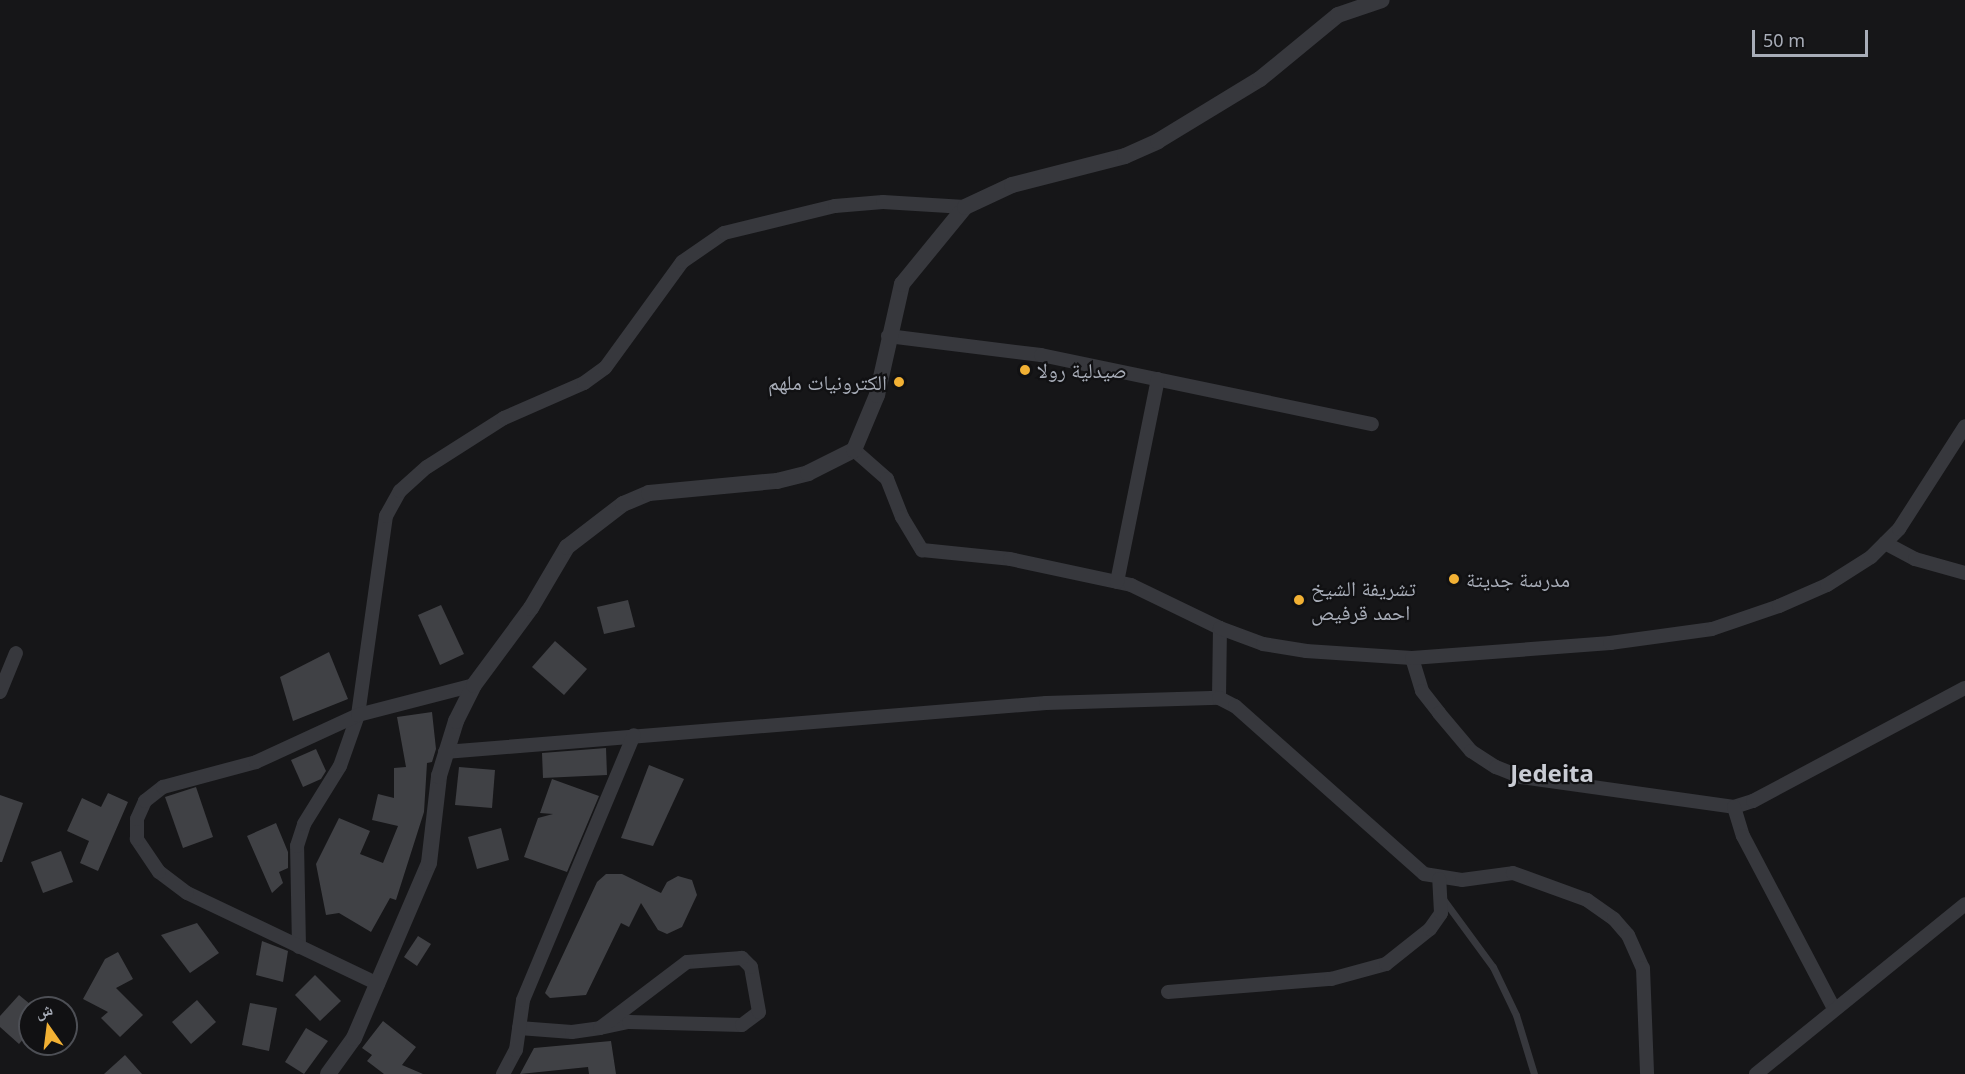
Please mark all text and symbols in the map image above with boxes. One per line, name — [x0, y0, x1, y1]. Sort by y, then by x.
scale bar — [1755, 18, 1870, 56]
text: 50 m — [1763, 28, 1805, 52]
place label: صيدلية رولا — [1037, 357, 1127, 383]
marker: صيدلية رولا — [1018, 363, 1032, 377]
place label: الكترونيات ملهم — [768, 369, 887, 395]
marker: الكترونيات ملهم — [892, 375, 906, 389]
place label: مدرسة جديتة — [1466, 566, 1570, 592]
marker: مدرسة جديتة — [1447, 572, 1461, 586]
place label: تشريفة الشيخ احمد قرفيص — [1311, 575, 1416, 625]
marker: تشريفة الشيخ احمد قرفيص — [1292, 593, 1306, 607]
district label: Jedeita — [1510, 759, 1594, 787]
north arrow — [18, 996, 78, 1056]
text: ش — [33, 998, 55, 1023]

